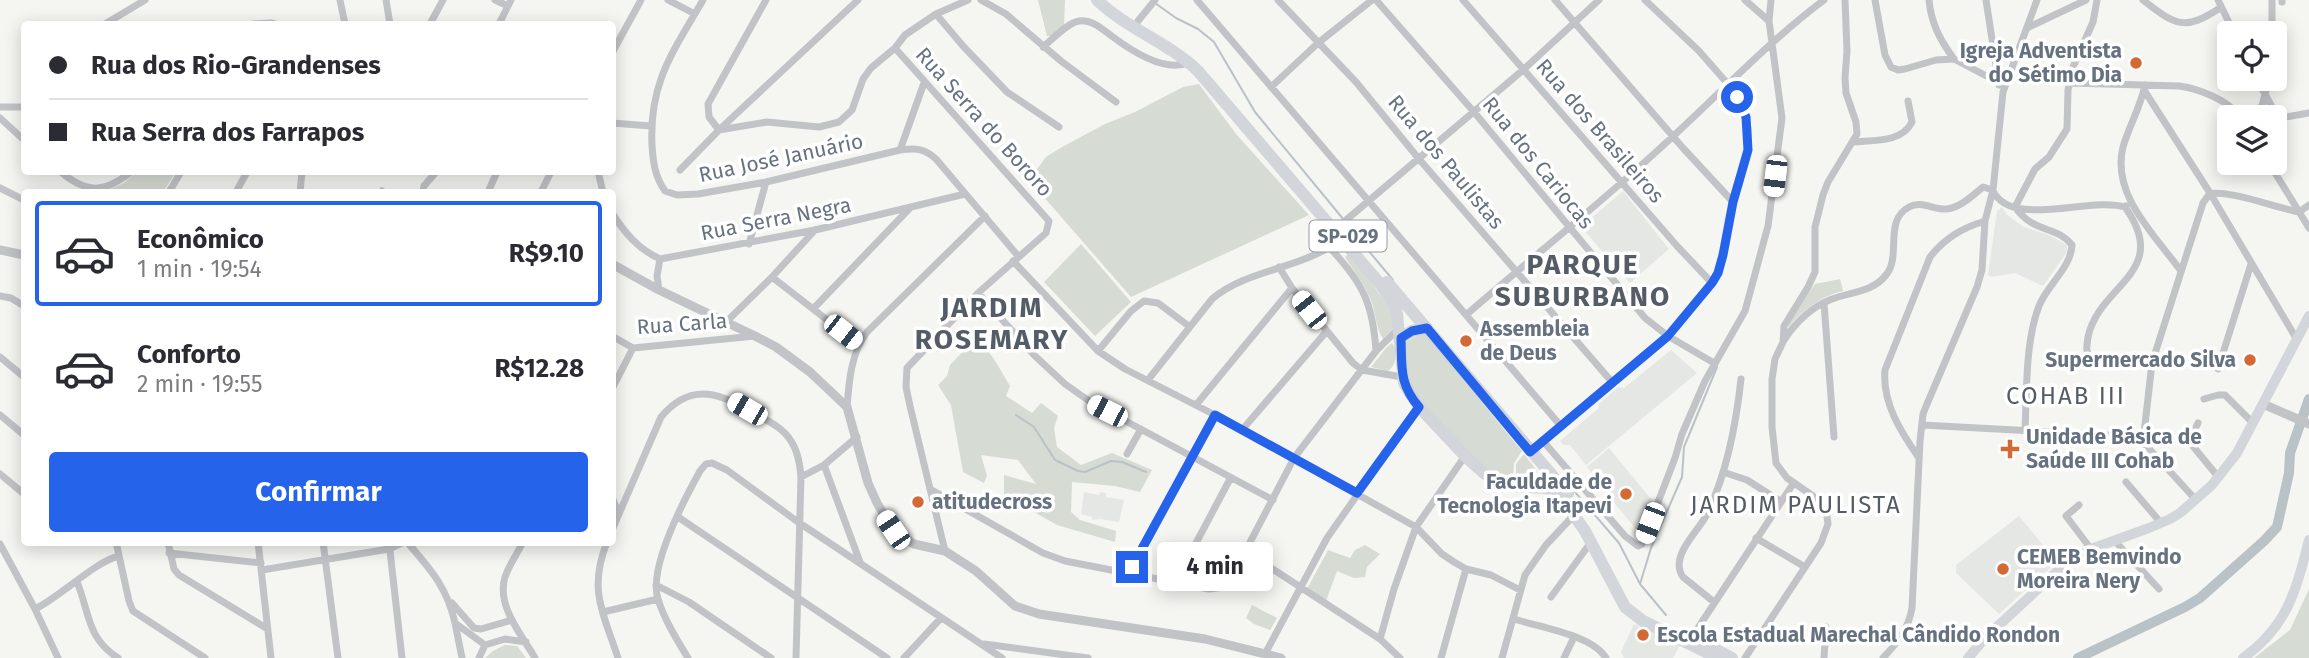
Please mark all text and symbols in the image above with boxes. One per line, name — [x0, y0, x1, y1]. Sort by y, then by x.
map controls — [2217, 21, 2287, 175]
button: locate — [2217, 21, 2287, 91]
place label: Igreja Adventista do Sétimo Dia — [1960, 38, 2122, 88]
street label: Rua Serra do Bororo — [910, 42, 1058, 202]
text: Rua dos Rio-Grandenses — [91, 50, 381, 81]
street label: Rua dos Brasileiros — [1530, 54, 1670, 208]
marker: Igreja Adventista do Sétimo Dia — [2128, 55, 2144, 71]
route start — [1721, 81, 1753, 113]
street label: Rua dos Paulistas — [1382, 90, 1510, 235]
street label: Rua dos Cariocas — [1477, 92, 1599, 234]
button: layers — [2217, 105, 2287, 175]
text: Rua Serra dos Farrapos — [91, 117, 364, 148]
street label: Rua José Januário — [696, 128, 866, 188]
car — [1763, 154, 1788, 198]
street label: Rua Serra Negra — [699, 192, 853, 246]
road number: SP-029 — [1310, 220, 1386, 252]
icon: car — [53, 222, 116, 285]
text: Econômico — [137, 224, 264, 255]
text: R$9.10 — [509, 238, 584, 269]
district label: PARQUE SUBURBANO — [1495, 248, 1671, 313]
text: 1 min · 19:54 — [137, 255, 262, 283]
car — [1288, 287, 1331, 333]
district label: JARDIM ROSEMARY — [915, 291, 1069, 356]
street label: Rua Carla — [636, 308, 728, 340]
car — [820, 311, 867, 353]
place label: Assembleia de Deus — [1479, 316, 1590, 366]
marker: Assembleia de Deus — [1458, 333, 1474, 349]
icon: car — [53, 337, 116, 400]
text: Conforto — [137, 339, 241, 370]
place label: Supermercado Silva — [2045, 347, 2236, 373]
marker: Supermercado Silva — [2242, 352, 2258, 368]
text: R$12.28 — [495, 353, 584, 384]
text: 2 min · 19:55 — [137, 370, 262, 398]
district label: COHAB III — [2006, 382, 2126, 410]
car — [724, 389, 771, 429]
car — [1084, 392, 1131, 430]
place label: Unidade Básica de Saúde III Cohab — [2026, 424, 2202, 474]
marker: Unidade Básica de Saúde III Cohab — [2000, 439, 2020, 459]
button: Confirmar — [49, 452, 588, 532]
place label: Faculdade de Tecnologia Itapevi — [1437, 469, 1612, 519]
marker: Faculdade de Tecnologia Itapevi — [1618, 486, 1634, 502]
place label: atitudecross — [932, 489, 1052, 515]
district label: JARDIM PAULISTA — [1690, 491, 1902, 519]
marker: atitudecross — [910, 494, 926, 510]
car — [1633, 500, 1668, 546]
car — [873, 507, 914, 553]
callout: 4 min — [1156, 542, 1272, 592]
place label: CEMEB Bemvindo Moreira Nery — [2017, 544, 2181, 594]
route end — [1116, 551, 1148, 583]
text: 4 min — [1186, 552, 1244, 580]
marker: CEMEB Bemvindo Moreira Nery — [1995, 561, 2011, 577]
place label: Escola Estadual Marechal Cândido Rondon — [1657, 622, 2060, 648]
marker: Escola Estadual Marechal Cândido Rondon — [1635, 627, 1651, 643]

